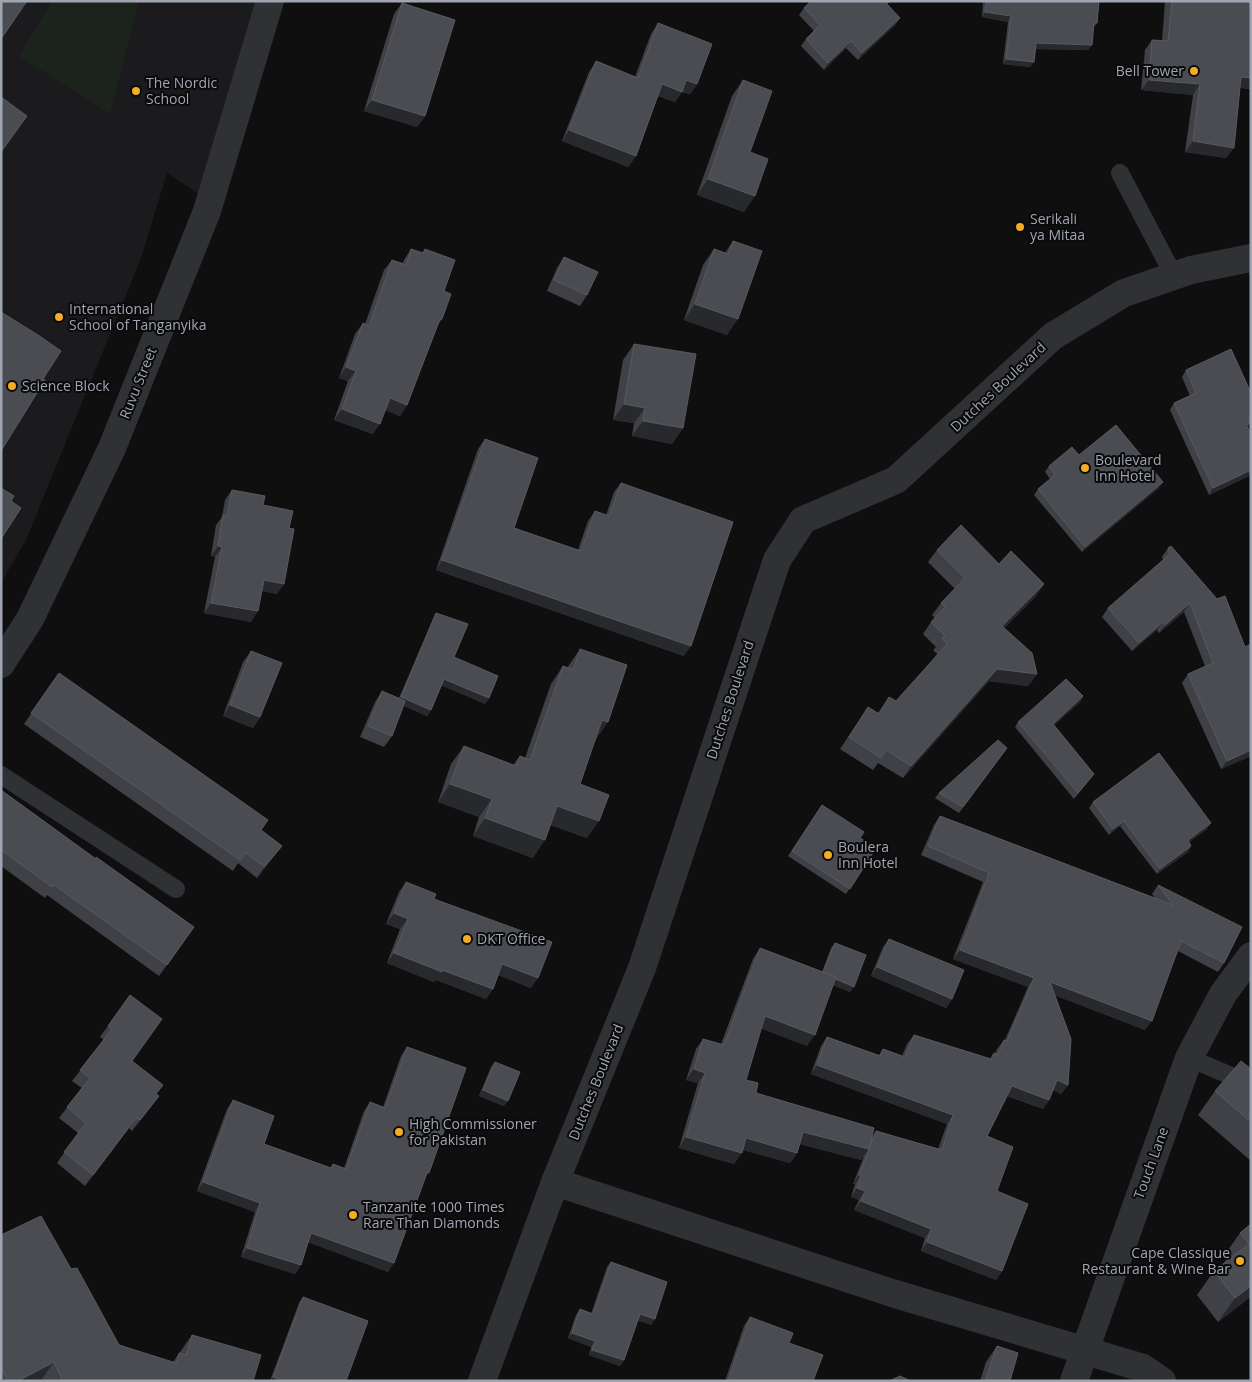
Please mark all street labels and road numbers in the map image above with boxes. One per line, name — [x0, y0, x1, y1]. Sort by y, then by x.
street label: Dutches Boulevard — [946, 338, 1049, 436]
street label: Ruvu Street — [115, 344, 160, 421]
street label: Dutches Boulevard — [701, 638, 758, 762]
street label: Dutches Boulevard — [564, 1021, 628, 1143]
street label: Touch Lane — [1129, 1124, 1172, 1201]

